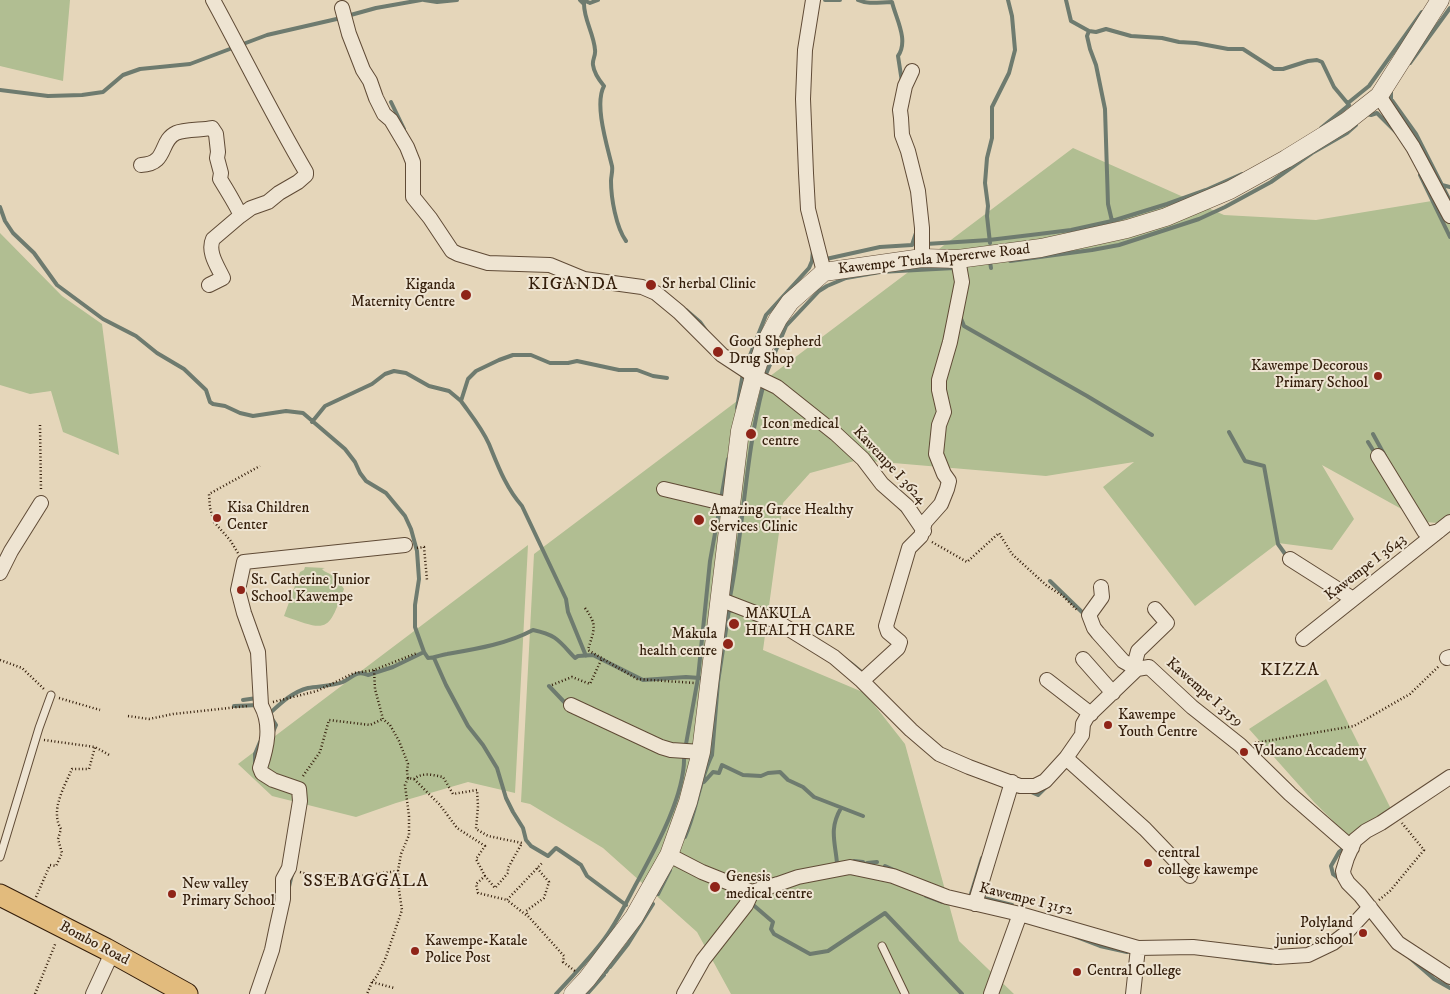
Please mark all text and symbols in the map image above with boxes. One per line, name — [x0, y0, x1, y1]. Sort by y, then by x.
street label: Kawempe Ttula Mpererwe Road — [837, 241, 1031, 279]
district label: KIGANDA — [527, 274, 619, 296]
place label: Sr herbal Clinic — [662, 276, 756, 294]
place label: Kiganda Maternity Centre — [351, 277, 455, 312]
marker: Sr herbal Clinic — [644, 278, 658, 292]
marker: Kiganda Maternity Centre — [459, 288, 473, 302]
place label: Good Shepherd Drug Shop — [729, 334, 821, 369]
marker: Good Shepherd Drug Shop — [711, 345, 725, 359]
place label: Kawempe Decorous Primary School — [1251, 358, 1368, 393]
marker: Kawempe Decorous Primary School — [1372, 370, 1384, 382]
place label: Icon medical centre — [762, 416, 839, 451]
street label: Kawempe I 3624 — [848, 423, 930, 509]
marker: Icon medical centre — [744, 427, 758, 441]
place label: Kisa Children Center — [227, 500, 309, 535]
place label: Amazing Grace Healthy Services Clinic — [710, 502, 853, 537]
marker: Kisa Children Center — [211, 512, 223, 524]
marker: Amazing Grace Healthy Services Clinic — [692, 513, 706, 527]
street label: Kawempe I 3643 — [1322, 531, 1410, 605]
place label: St. Catherine Junior School Kawempe — [251, 572, 370, 607]
marker: St. Catherine Junior School Kawempe — [235, 584, 247, 596]
place label: MAKULA HEALTH CARE — [745, 606, 855, 641]
marker: MAKULA HEALTH CARE — [727, 617, 741, 631]
place label: Makula health centre — [639, 626, 717, 661]
marker: Makula health centre — [721, 637, 735, 651]
street label: Kawempe I 3159 — [1162, 655, 1246, 731]
district label: KIZZA — [1260, 660, 1320, 682]
place label: Kawempe Youth Centre — [1118, 707, 1197, 742]
marker: Kawempe Youth Centre — [1102, 719, 1114, 731]
place label: Volcano Accademy — [1254, 743, 1366, 761]
marker: Volcano Accademy — [1238, 746, 1250, 758]
place label: central college kawempe — [1158, 845, 1258, 880]
marker: central college kawempe — [1142, 857, 1154, 869]
place label: Genesis medical centre — [726, 869, 812, 904]
district label: SSEBAGGALA — [302, 871, 430, 893]
place label: New valley Primary School — [182, 876, 275, 911]
marker: Genesis medical centre — [708, 880, 722, 894]
street label: Kawempe I 3152 — [977, 880, 1075, 920]
marker: New valley Primary School — [166, 888, 178, 900]
place label: Polyland junior school — [1276, 915, 1353, 950]
street label: Bombo Road — [56, 918, 132, 970]
marker: Polyland junior school — [1357, 927, 1369, 939]
place label: Kawempe-Katale Police Post — [425, 933, 527, 968]
marker: Kawempe-Katale Police Post — [409, 945, 421, 957]
place label: Central College — [1087, 963, 1181, 981]
marker: Central College — [1071, 966, 1083, 978]

